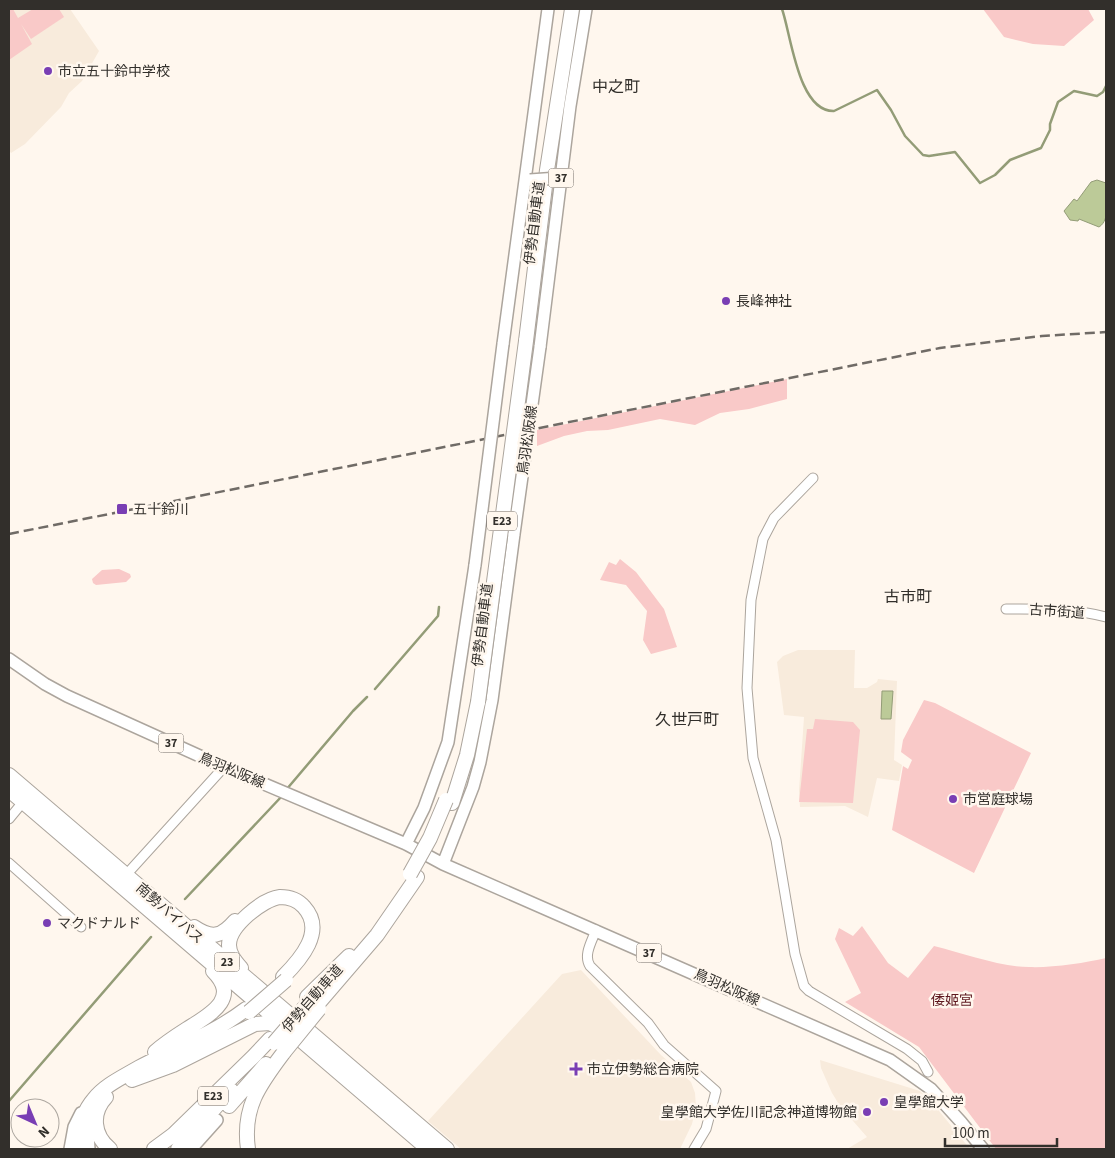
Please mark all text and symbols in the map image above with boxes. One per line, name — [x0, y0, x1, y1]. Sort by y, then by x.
place label: 市立五十鈴中学校 — [58, 62, 170, 82]
marker: 市立五十鈴中学校 — [42, 65, 54, 77]
district label: 中之町 — [592, 76, 640, 98]
road number: 37 — [548, 168, 574, 188]
street label: 伊勢自動車道 — [520, 180, 550, 266]
place label: 長峰神社 — [736, 292, 792, 312]
marker: 長峰神社 — [720, 295, 732, 307]
street label: 鳥羽松阪線 — [513, 404, 543, 476]
place label: 五十鈴川 — [133, 500, 189, 520]
marker: 五十鈴川 — [115, 502, 129, 516]
road number: E23 — [487, 512, 517, 530]
street label: 伊勢自動車道 — [468, 582, 498, 668]
district label: 古市町 — [884, 586, 932, 608]
street label: 古市街道 — [1028, 600, 1086, 624]
district label: 久世戸町 — [655, 709, 719, 731]
road number: 37 — [158, 734, 184, 752]
street label: 鳥羽松阪線 — [195, 748, 268, 794]
place label: 市営庭球場 — [963, 790, 1033, 810]
marker: 市営庭球場 — [947, 793, 959, 805]
street label: 南勢バイパス — [131, 879, 208, 949]
place label: マクドナルド — [57, 914, 141, 934]
marker: マクドナルド — [41, 917, 53, 929]
road number: 37 — [636, 944, 662, 962]
road number: 23 — [214, 952, 240, 972]
street label: 伊勢自動車道 — [278, 960, 348, 1037]
street label: 鳥羽松阪線 — [691, 965, 763, 1011]
park label: 倭姬宮 — [931, 991, 973, 1011]
place label: 市立伊勢総合病院 — [587, 1060, 699, 1080]
marker: 市立伊勢総合病院 — [569, 1062, 583, 1076]
road number: E23 — [198, 1086, 228, 1106]
place label: 皇學館大学 — [894, 1093, 964, 1113]
marker: 皇學館大学 — [878, 1096, 890, 1108]
north arrow — [10, 1098, 60, 1148]
place label: 皇學館大学佐川記念神道博物館 — [661, 1103, 857, 1123]
marker: 皇學館大学佐川記念神道博物館 — [861, 1106, 873, 1118]
scale bar — [945, 1116, 1058, 1148]
text: N — [33, 1121, 54, 1142]
text: 100 m — [952, 1123, 990, 1144]

